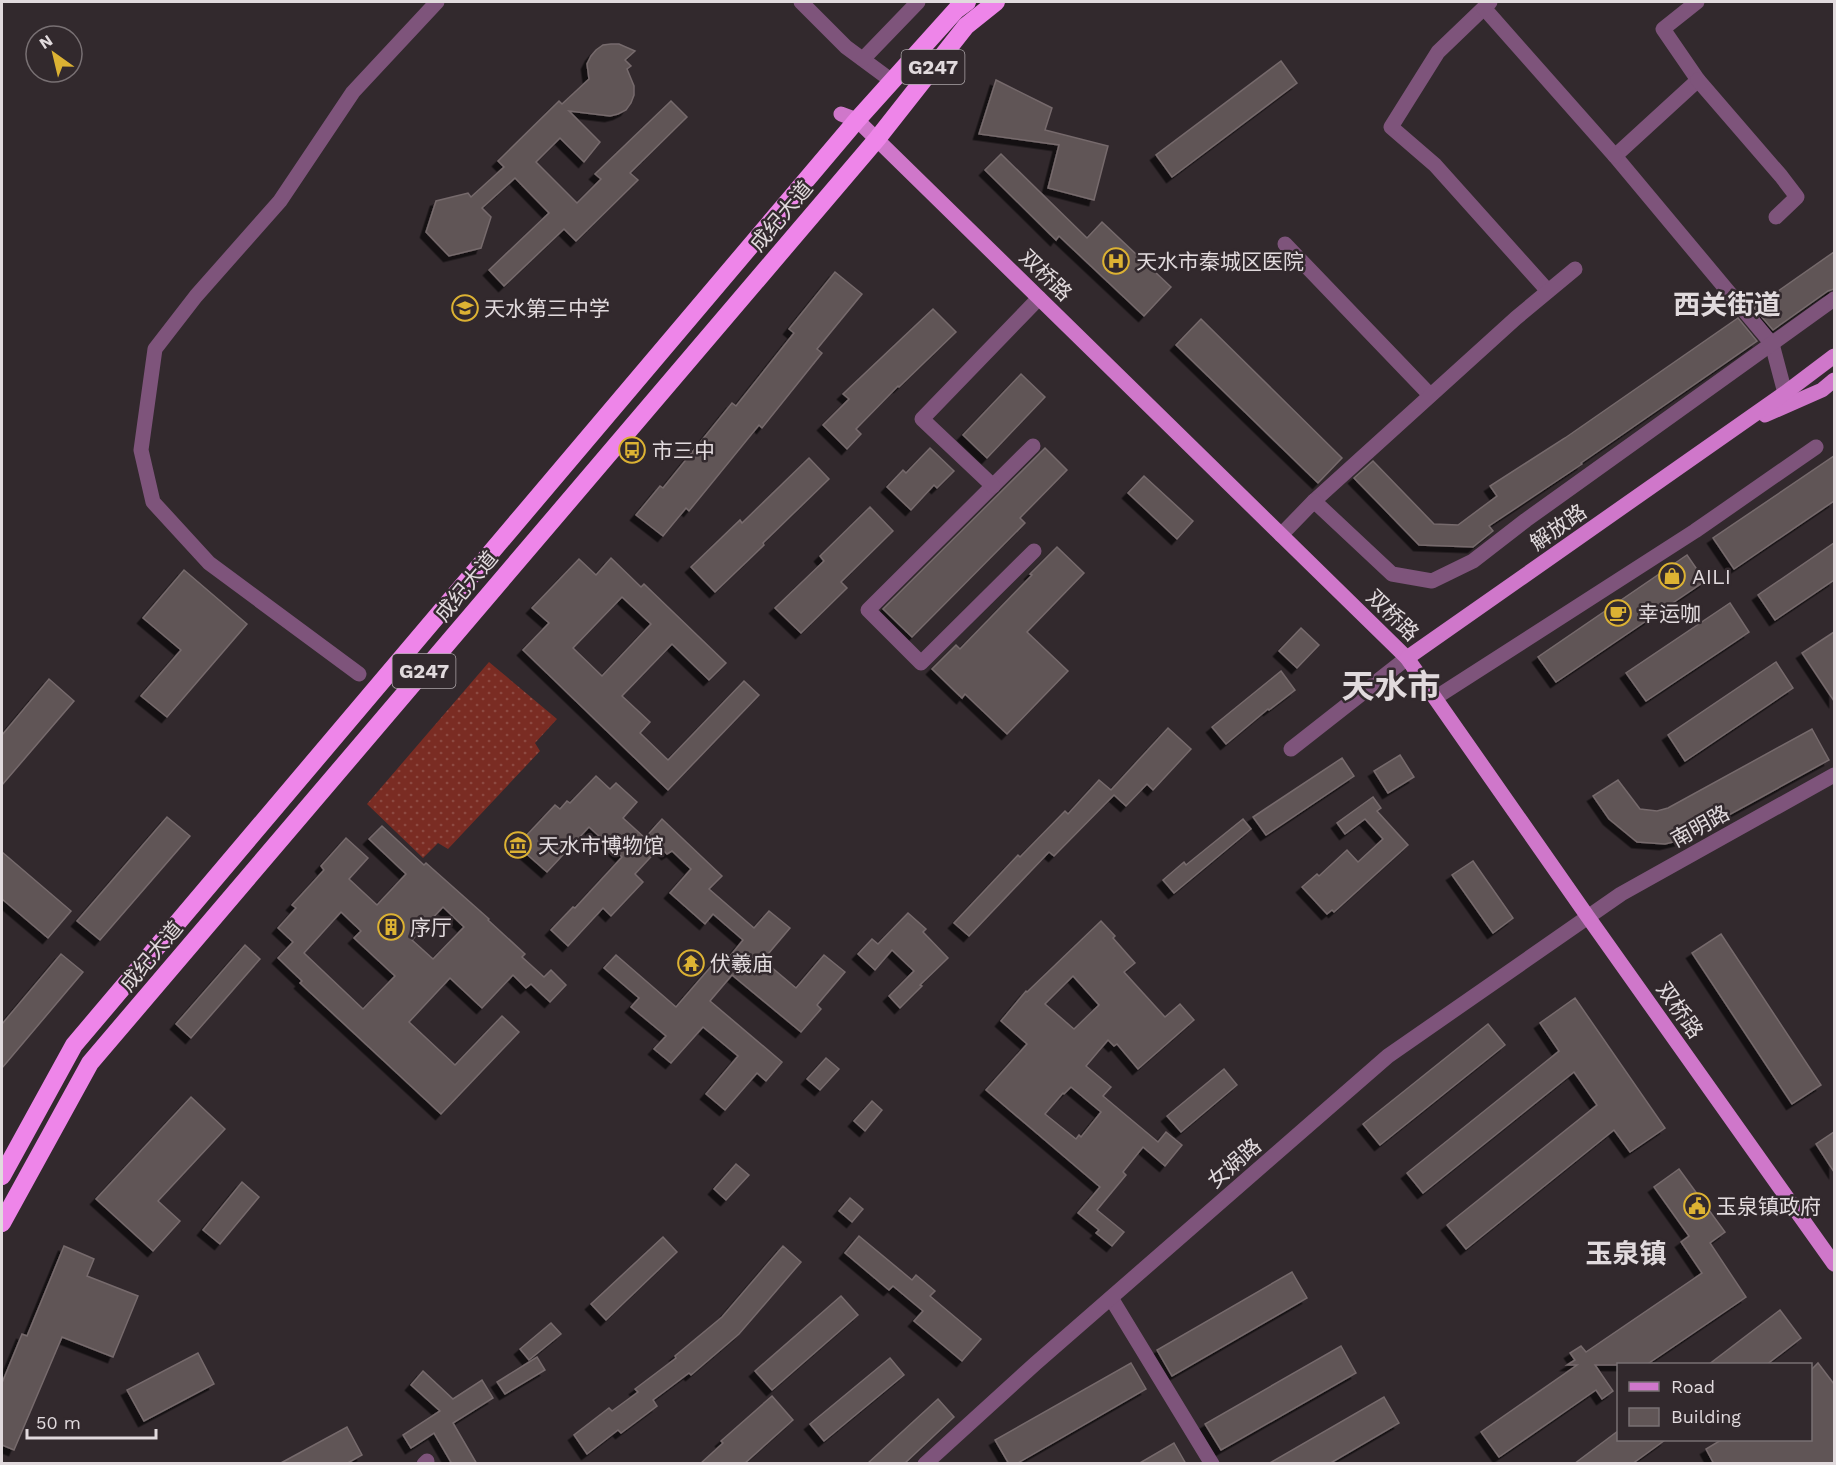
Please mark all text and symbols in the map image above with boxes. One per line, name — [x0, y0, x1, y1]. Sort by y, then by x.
north arrow — [24, 24, 84, 84]
text: N — [36, 31, 56, 53]
road number: G247 — [902, 50, 964, 84]
street label: 成纪大道 — [744, 176, 818, 256]
street label: 双桥路 — [1015, 244, 1077, 306]
hospital icon: 天水市秦城区医院 — [1101, 246, 1131, 276]
place label: 天水市秦城区医院 — [1136, 249, 1304, 274]
district label: 西关街道 — [1673, 289, 1781, 321]
school or university icon: 天水第三中学 — [450, 293, 480, 323]
place label: 天水第三中学 — [484, 296, 610, 321]
bus stop icon: 市三中 — [617, 435, 647, 465]
place label: 市三中 — [652, 438, 715, 463]
street label: 解放路 — [1525, 499, 1591, 555]
street label: 成纪大道 — [429, 546, 503, 626]
shop icon: AILI — [1657, 561, 1687, 591]
place label: AILI — [1692, 564, 1731, 589]
street label: 双桥路 — [1362, 584, 1424, 646]
cafe icon: 幸运咖 — [1603, 598, 1633, 628]
place label: 幸运咖 — [1638, 601, 1701, 626]
road number: G247 — [392, 654, 456, 688]
district label: 天水市 — [1342, 667, 1441, 706]
street label: 南明路 — [1666, 800, 1734, 852]
museum icon: 天水市博物馆 — [503, 830, 533, 860]
place label: 天水市博物馆 — [538, 833, 664, 858]
building icon: 序厅 — [376, 912, 406, 942]
place label: 序厅 — [410, 915, 452, 940]
street label: 成纪大道 — [114, 916, 188, 996]
temple icon: 伏羲庙 — [676, 948, 706, 978]
place label: 伏羲庙 — [710, 951, 773, 976]
street label: 双桥路 — [1652, 977, 1708, 1043]
street label: 女娲路 — [1202, 1133, 1266, 1193]
public building icon: 玉泉镇政府 — [1682, 1191, 1712, 1221]
place label: 玉泉镇政府 — [1716, 1194, 1821, 1219]
district label: 玉泉镇 — [1586, 1238, 1667, 1270]
legend — [1617, 1363, 1812, 1441]
text: Road — [1671, 1376, 1715, 1397]
scale bar — [27, 1402, 156, 1440]
text: Building — [1671, 1406, 1741, 1427]
text: 50 m — [36, 1412, 81, 1433]

